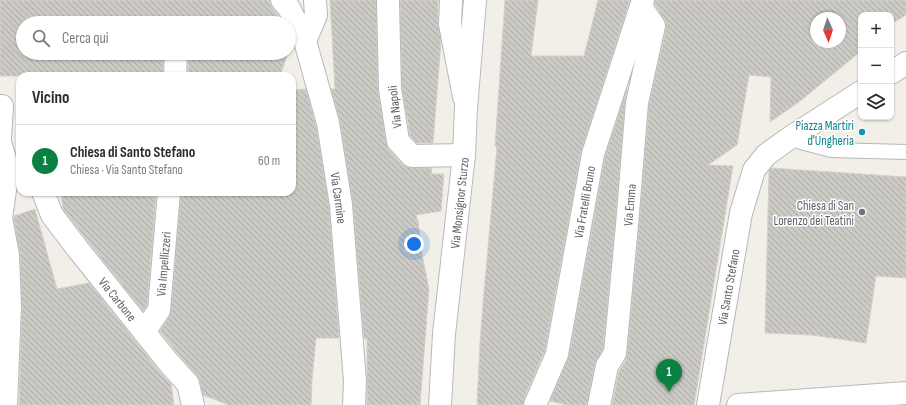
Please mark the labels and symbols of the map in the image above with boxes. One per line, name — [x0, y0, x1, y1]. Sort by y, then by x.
north arrow — [810, 12, 846, 48]
street label: Via Napoli — [384, 85, 406, 129]
place label: Piazza Martiri d'Ungheria — [796, 118, 854, 149]
marker: Piazza Martiri d'Ungheria — [857, 127, 867, 137]
street label: Via Monsignor Sturzo — [447, 157, 473, 250]
street label: Via Fratelli Bruno — [571, 165, 599, 240]
street label: Via Carmine — [326, 171, 350, 225]
street label: Via Emma — [620, 183, 640, 227]
place label: Chiesa di San Lorenzo dei Teatini — [774, 198, 854, 229]
marker: Chiesa di San Lorenzo dei Teatini — [857, 207, 867, 217]
street label: Via Impellizzeri — [153, 231, 175, 297]
your location — [404, 234, 424, 254]
street label: Via Santo Stefano — [714, 248, 744, 327]
street label: Via Carbone — [95, 274, 140, 325]
pin: 1 — [656, 359, 682, 392]

